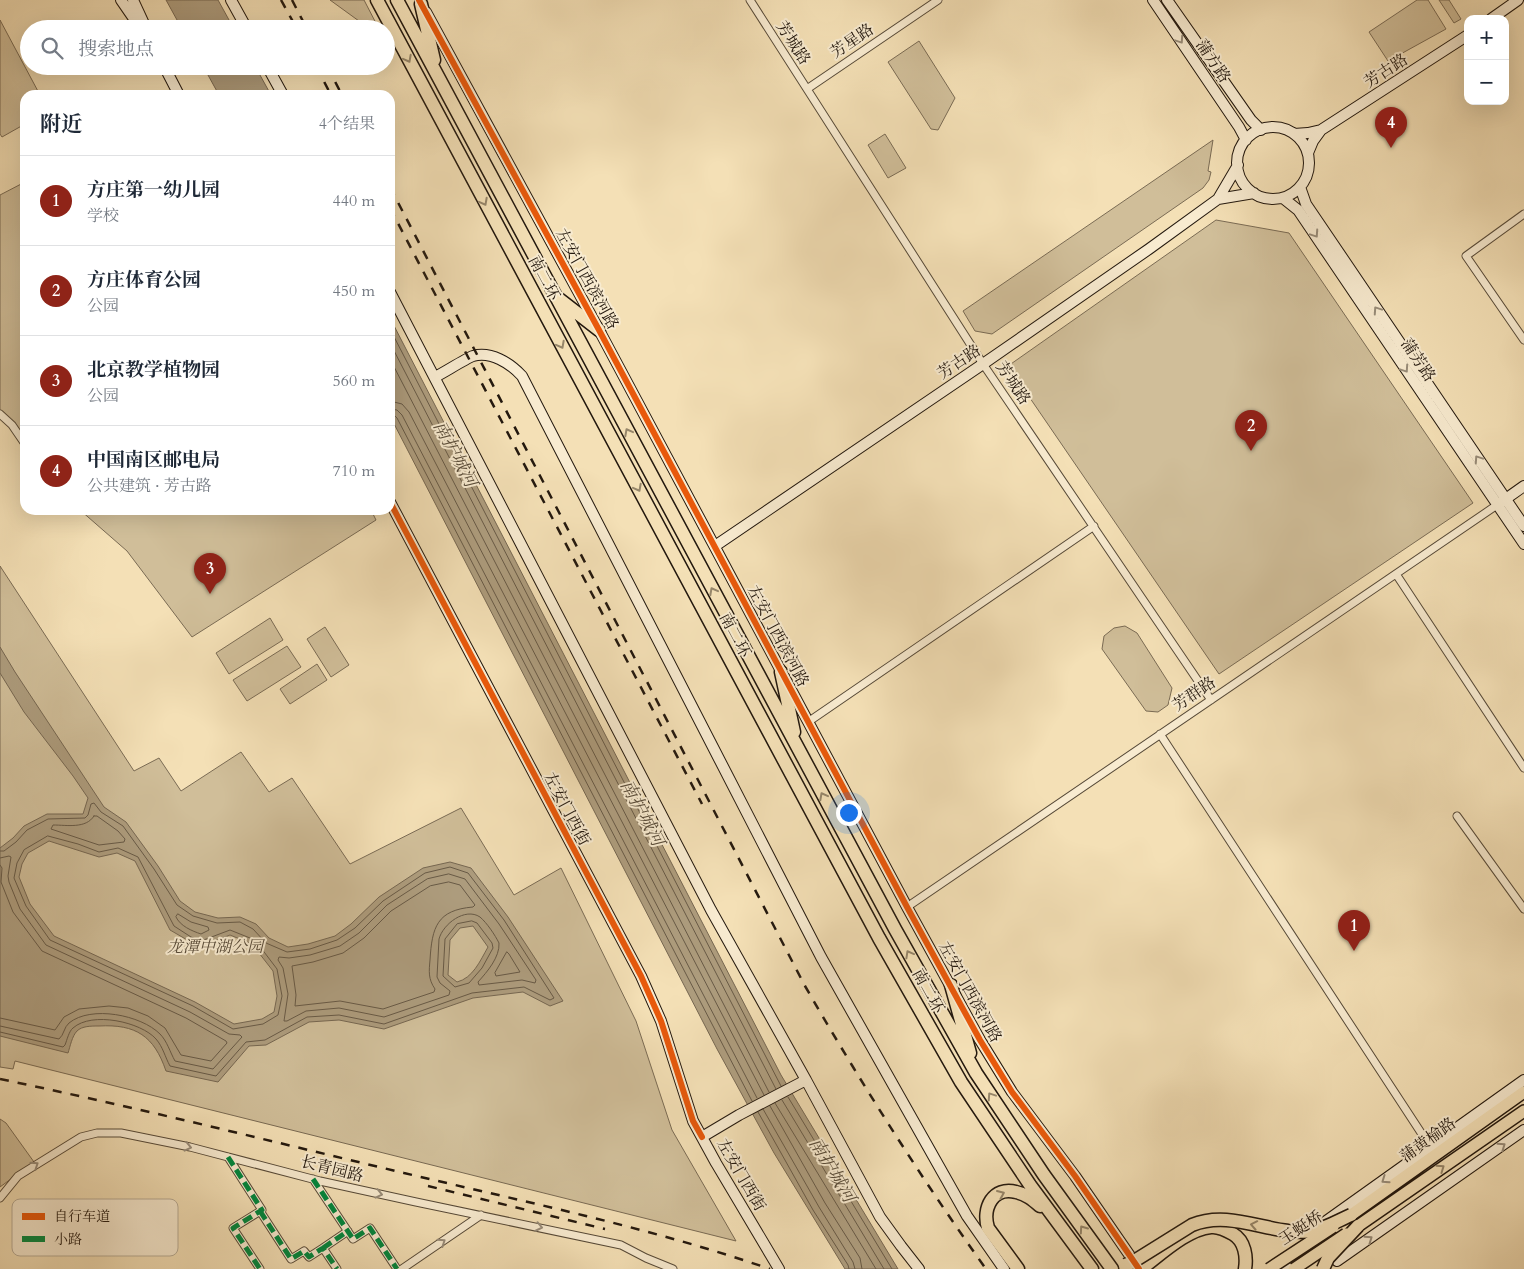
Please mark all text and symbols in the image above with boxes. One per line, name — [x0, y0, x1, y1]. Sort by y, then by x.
map controls — [1464, 15, 1509, 105]
button: + — [1464, 15, 1509, 60]
street label: 芳城路 — [771, 17, 815, 69]
street label: 芳星路 — [826, 18, 878, 64]
search box — [20, 20, 395, 75]
icon: search — [38, 34, 66, 62]
one-way arrow — [1174, 35, 1184, 44]
street label: 蒲方路 — [1190, 35, 1236, 87]
text: 搜索地点 — [78, 36, 154, 62]
street label: 芳古路 — [1360, 49, 1412, 93]
one-way arrow — [402, 53, 412, 62]
button: − — [1464, 60, 1509, 105]
pin: 4 — [1375, 107, 1407, 148]
text: 附近 — [40, 110, 82, 139]
text: 4个结果 — [319, 113, 375, 135]
text: 方庄第一幼儿园 — [87, 177, 220, 203]
text: 1 — [52, 190, 60, 212]
text: 440 m — [333, 190, 375, 212]
one-way arrow — [478, 197, 488, 206]
text: 学校 — [87, 205, 119, 227]
street label: 左安门西滨河路 — [550, 225, 624, 333]
one-way arrow — [1308, 229, 1318, 238]
street label: 南二环 — [523, 252, 565, 304]
text: 方庄体育公园 — [87, 267, 201, 293]
text: 2 — [52, 280, 60, 302]
text: 450 m — [333, 280, 375, 302]
text: 公园 — [87, 295, 119, 317]
one-way arrow — [1374, 306, 1383, 316]
street label: 蒲芳路 — [1395, 334, 1441, 386]
street label: 芳古路 — [933, 339, 985, 385]
one-way arrow — [555, 340, 565, 349]
text: 北京教学植物园 — [87, 357, 220, 383]
street label: 芳城路 — [990, 357, 1036, 409]
one-way arrow — [1399, 364, 1409, 373]
text: 3 — [52, 370, 60, 392]
text: 560 m — [333, 370, 375, 392]
text: 公园 — [87, 385, 119, 407]
pin: 2 — [1235, 410, 1267, 451]
water label: 南护城河 — [427, 416, 484, 494]
one-way arrow — [624, 429, 634, 438]
text: 中国南区邮电局 — [87, 447, 220, 473]
one-way arrow — [1475, 455, 1484, 464]
text: 4 — [52, 460, 60, 482]
text: 710 m — [333, 460, 375, 482]
text: 公共建筑 · 芳古路 — [87, 475, 212, 497]
one-way arrow — [632, 483, 642, 492]
pin: 3 — [194, 553, 226, 594]
street label: 左安门西滨河路 — [742, 581, 814, 691]
one-way arrow — [709, 587, 719, 596]
street label: 南二环 — [714, 609, 756, 661]
street label: 芳群路 — [1168, 671, 1220, 717]
street label: 左安门西街 — [539, 769, 595, 849]
water label: 南护城河 — [614, 775, 671, 853]
one-way arrow — [819, 792, 829, 801]
your location — [836, 800, 862, 826]
pin: 1 — [1338, 910, 1370, 951]
park label: 龙潭中湖公园 — [167, 936, 266, 958]
street label: 左安门西滨河路 — [933, 938, 1007, 1046]
one-way arrow — [905, 950, 915, 959]
street label: 南二环 — [907, 965, 949, 1017]
one-way arrow — [988, 1092, 997, 1101]
street label: 蒲黄榆路 — [1396, 1112, 1460, 1168]
water label: 南护城河 — [803, 1133, 863, 1210]
street label: 左安门西街 — [711, 1135, 771, 1215]
one-way arrow — [183, 1141, 192, 1152]
one-way arrow — [1496, 1143, 1506, 1152]
street label: 长青园路 — [298, 1151, 366, 1187]
one-way arrow — [30, 1162, 39, 1171]
one-way arrow — [1435, 1165, 1445, 1174]
one-way arrow — [1381, 1174, 1391, 1183]
one-way arrow — [375, 1188, 384, 1199]
one-way arrow — [996, 1190, 1005, 1201]
legend — [12, 1199, 178, 1256]
street label: 玉蜓桥 — [1275, 1206, 1327, 1250]
text: 自行车道 — [54, 1207, 110, 1226]
one-way arrow — [1249, 1220, 1258, 1230]
one-way arrow — [534, 1221, 543, 1232]
one-way arrow — [1080, 1225, 1089, 1235]
text: 小路 — [54, 1230, 82, 1249]
one-way arrow — [1363, 1236, 1372, 1245]
one-way arrow — [436, 1239, 445, 1249]

